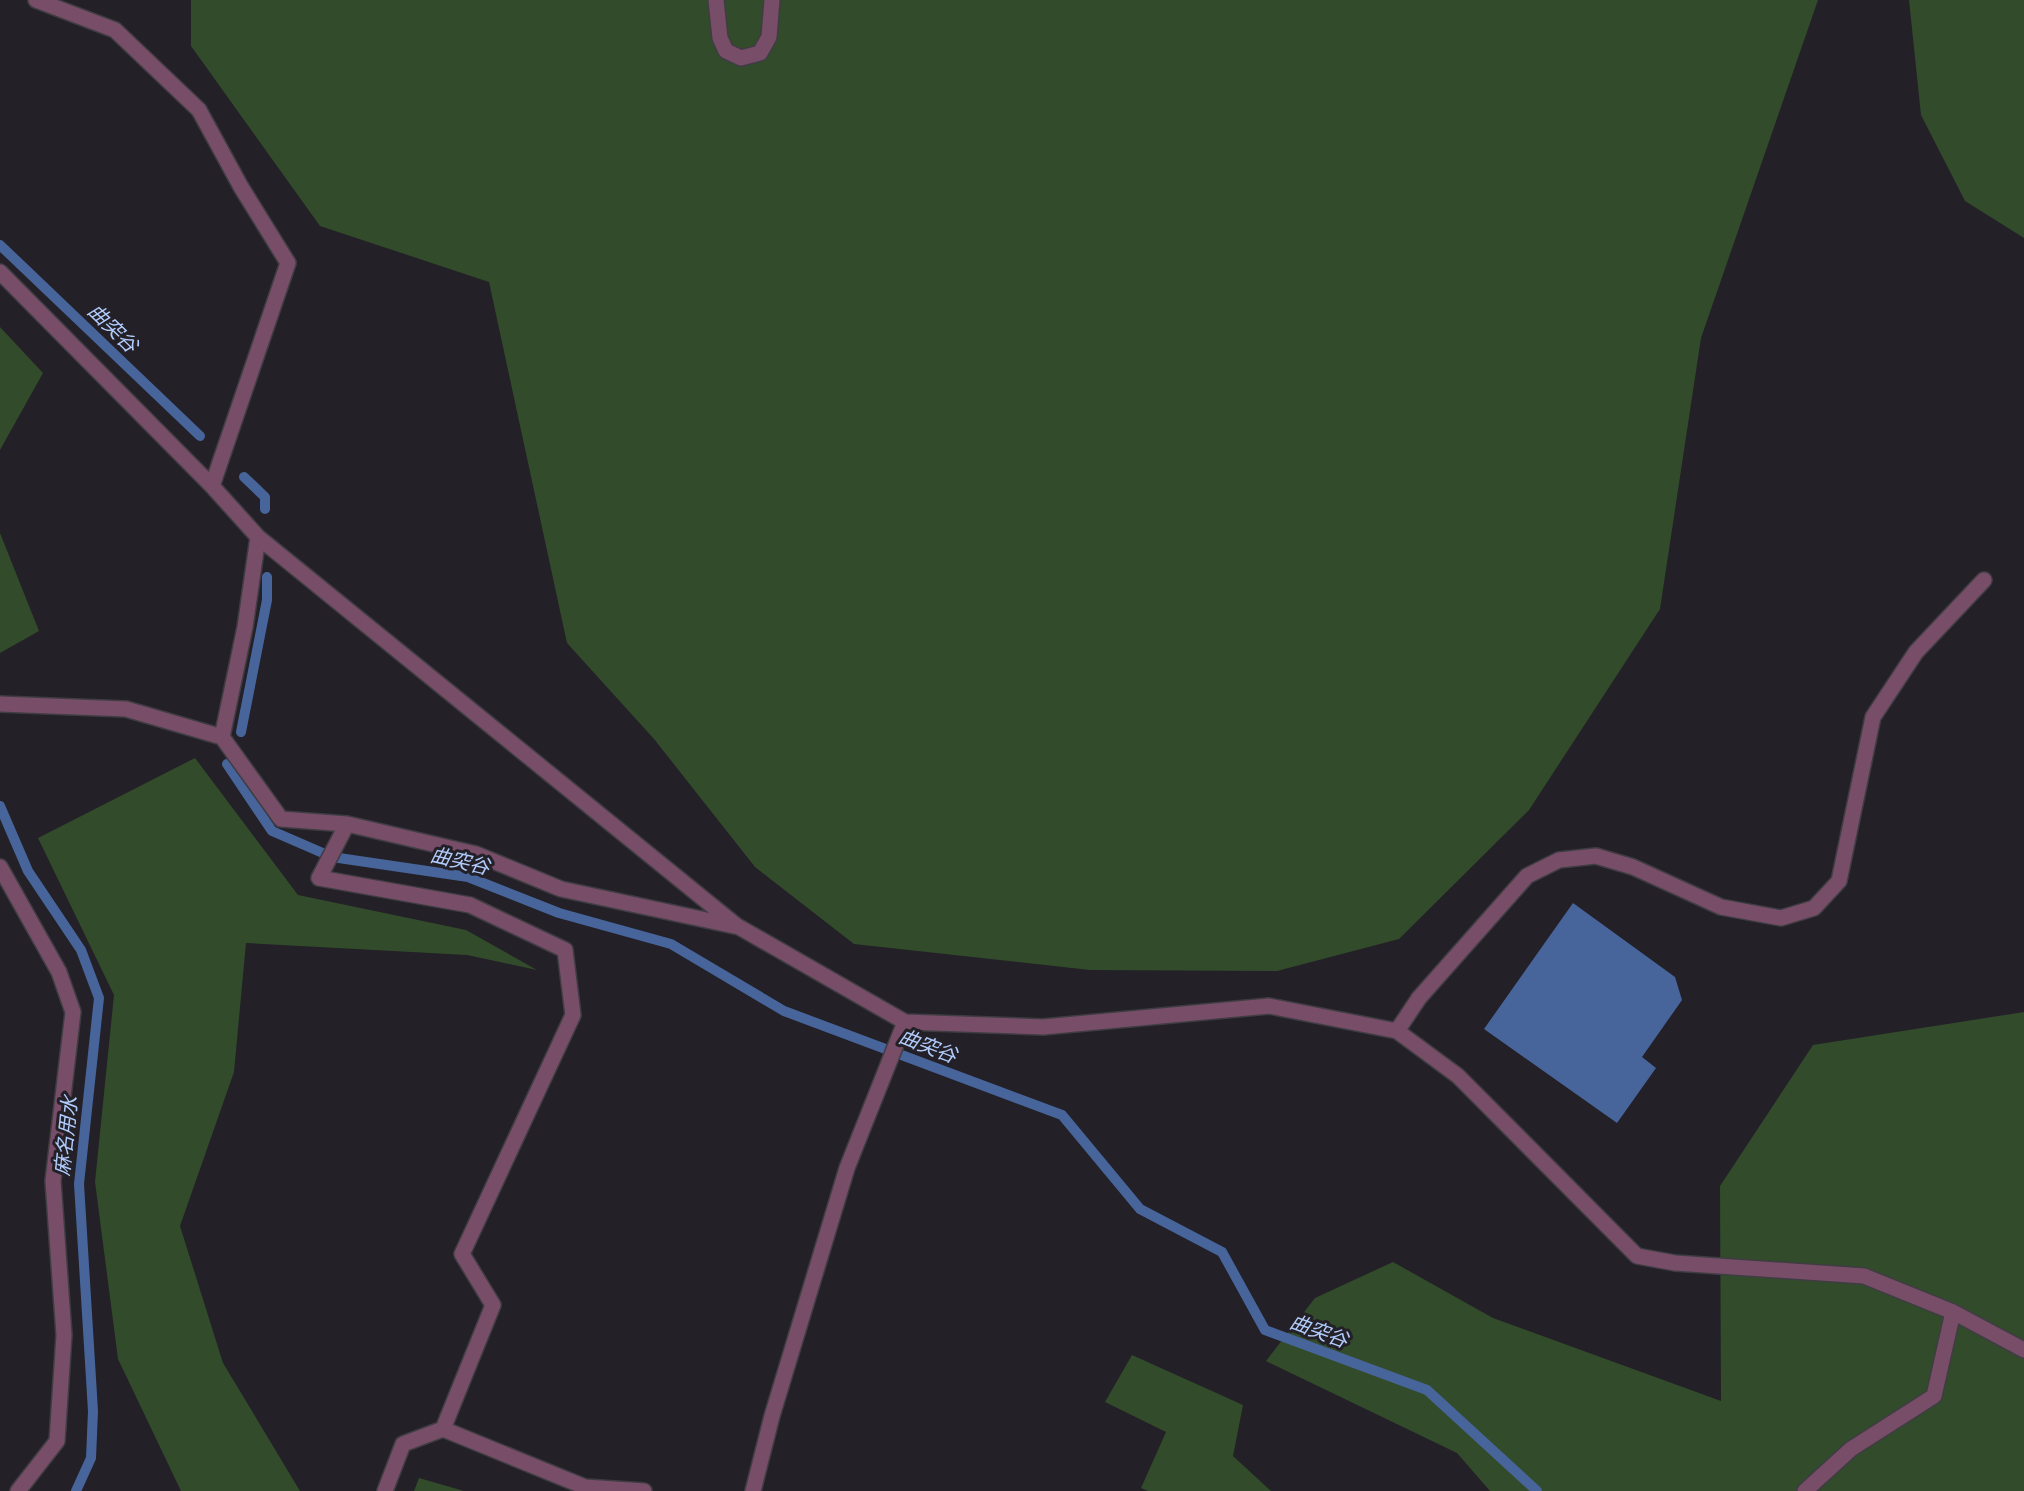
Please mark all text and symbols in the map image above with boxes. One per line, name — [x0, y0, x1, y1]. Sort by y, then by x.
water label: 曲突谷 — [83, 299, 144, 359]
water label: 曲突谷 — [428, 843, 494, 880]
water label: 曲突谷 — [896, 1024, 962, 1069]
water label: 麻名用水 — [50, 1093, 82, 1177]
water label: 曲突谷 — [1287, 1309, 1353, 1353]

